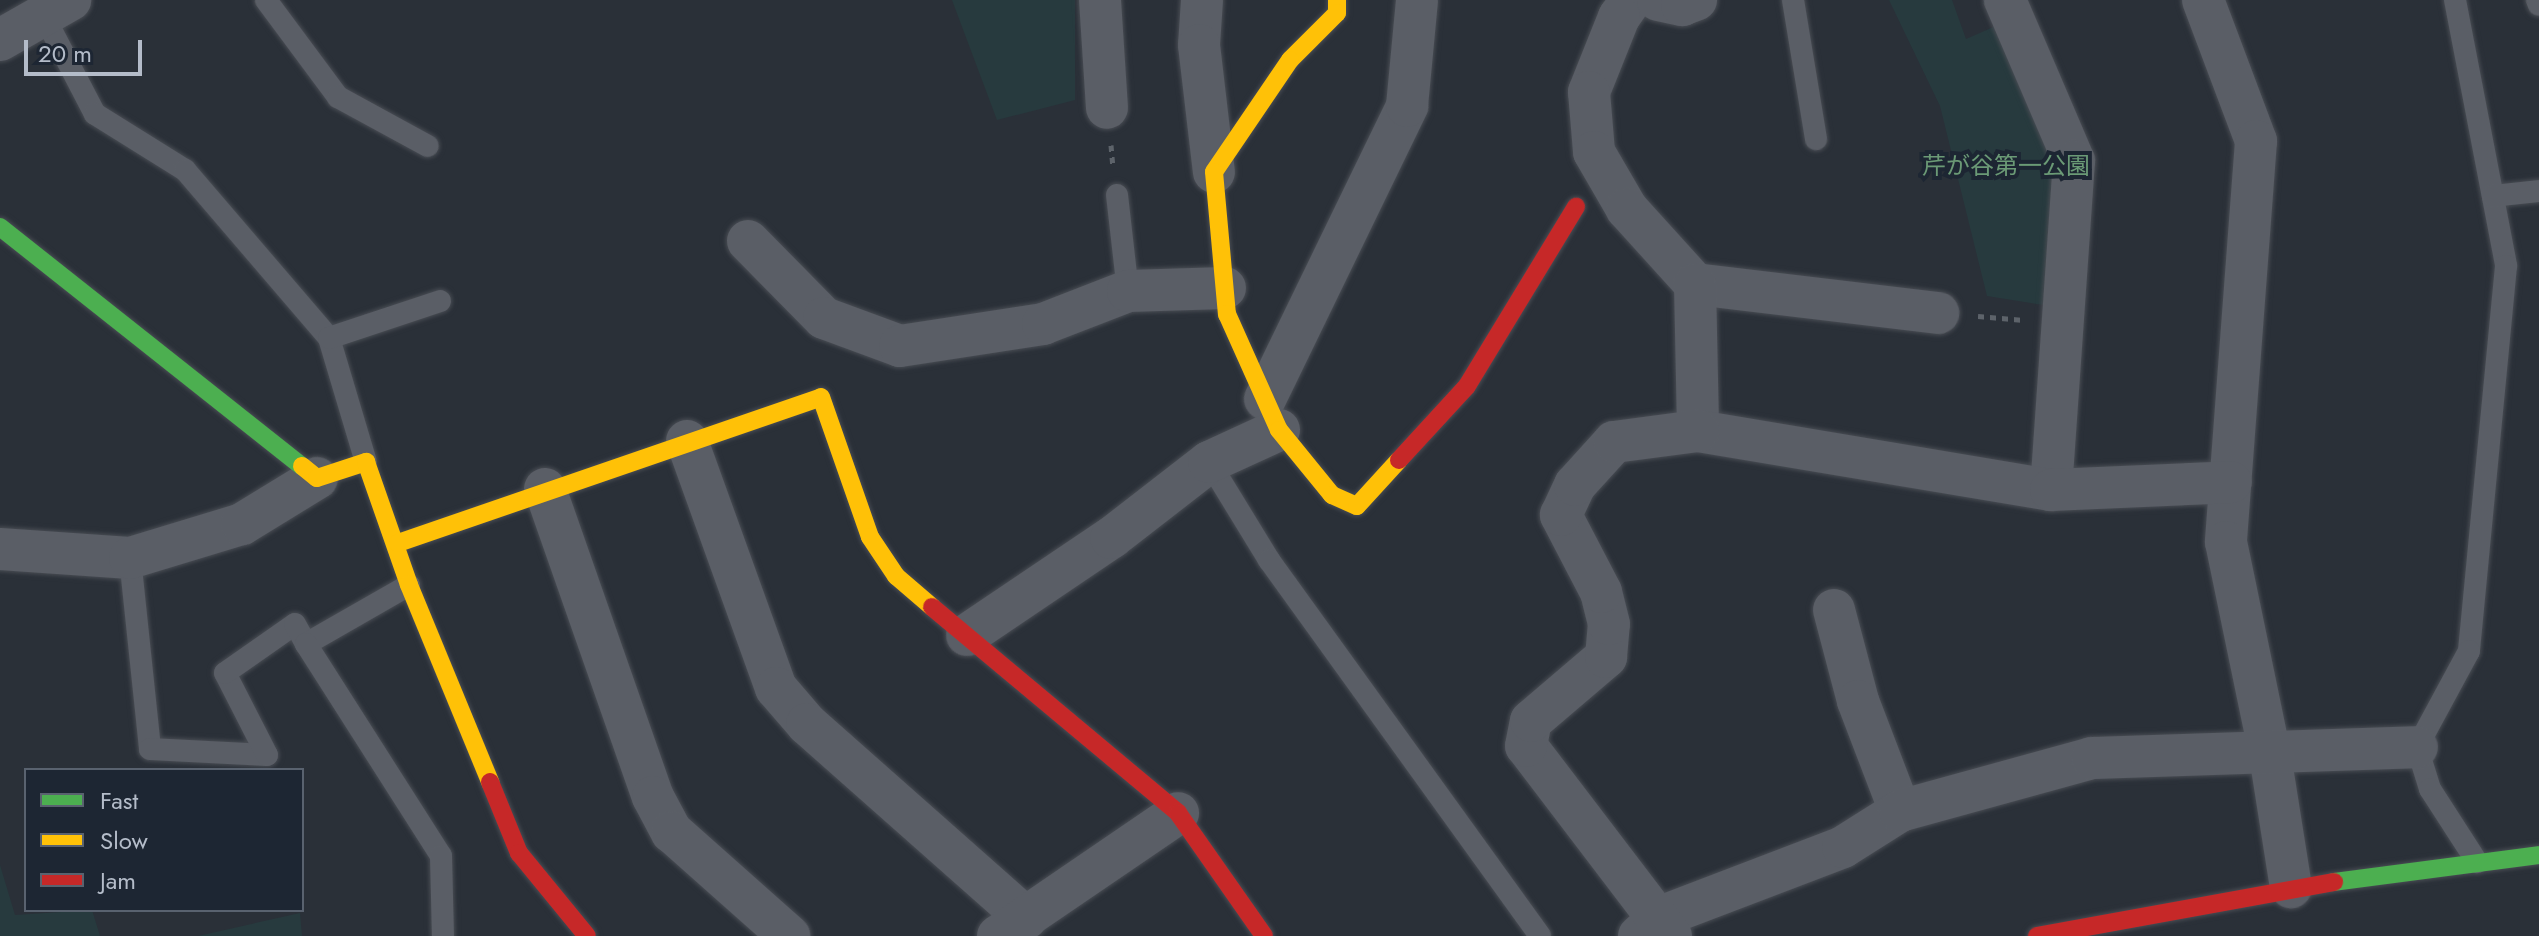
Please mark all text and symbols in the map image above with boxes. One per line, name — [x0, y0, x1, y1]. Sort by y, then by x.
scale bar — [28, 24, 146, 74]
text: 20 m — [38, 36, 92, 71]
park label: 芹が谷第一公園 — [1922, 152, 2090, 180]
legend — [24, 768, 304, 912]
text: Fast — [100, 783, 138, 818]
text: Slow — [100, 823, 148, 858]
text: Jam — [100, 863, 136, 898]

